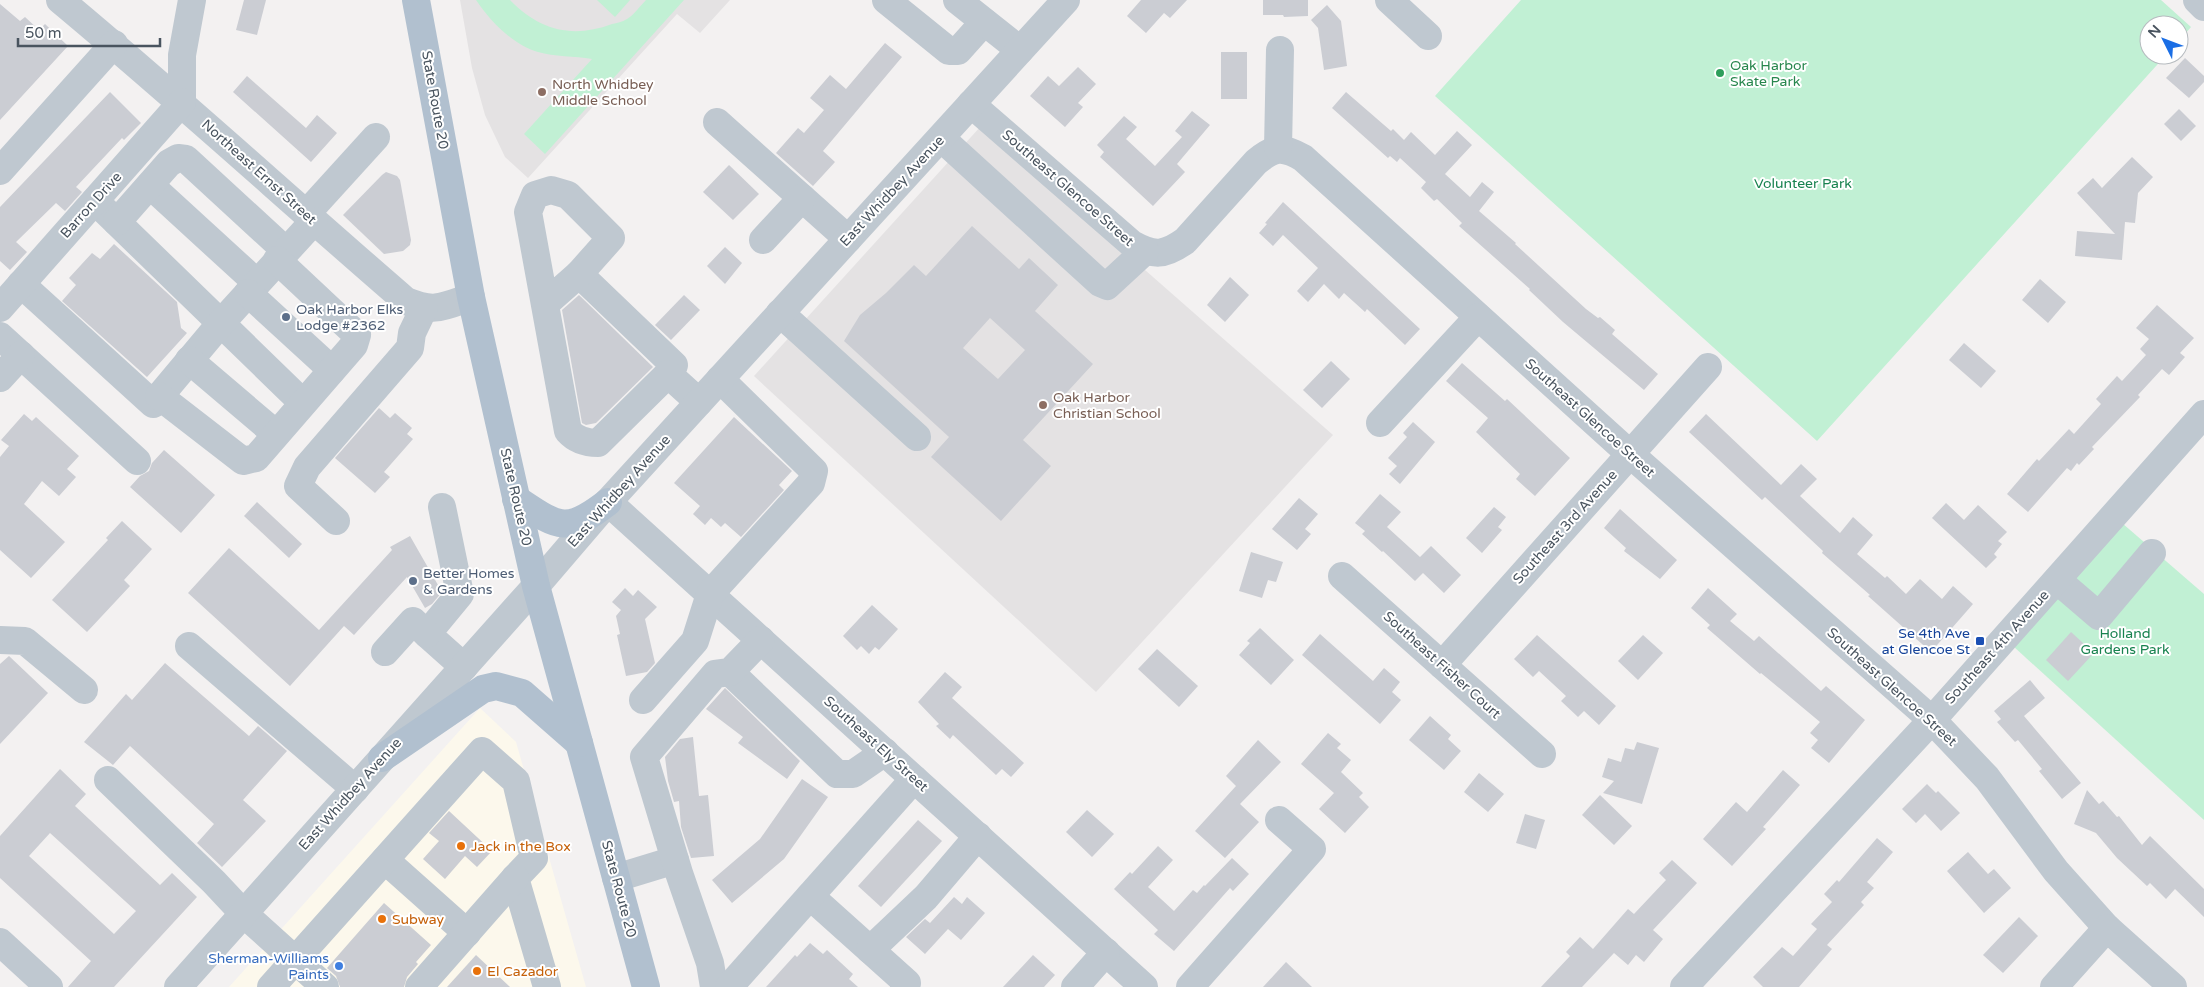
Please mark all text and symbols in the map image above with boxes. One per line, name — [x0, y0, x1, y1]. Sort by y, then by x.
scale bar — [18, 15, 160, 47]
north arrow — [2139, 15, 2189, 65]
text: N — [2145, 22, 2165, 42]
text: 50 m — [25, 24, 62, 42]
street label: State Route 20 — [418, 49, 452, 151]
place label: Oak Harbor Skate Park — [1730, 57, 1808, 90]
marker: Oak Harbor Skate Park — [1714, 67, 1726, 79]
place label: North Whidbey Middle School — [552, 76, 654, 109]
marker: North Whidbey Middle School — [536, 86, 548, 98]
street label: Northeast Ernst Street — [198, 116, 320, 228]
street label: Southeast Glencoe Street — [999, 126, 1138, 250]
street label: East Whidbey Avenue — [836, 132, 948, 250]
street label: Barron Drive — [57, 168, 125, 242]
park label: Volunteer Park — [1754, 175, 1852, 192]
place label: Oak Harbor Elks Lodge #2362 — [296, 301, 403, 334]
marker: Oak Harbor Elks Lodge #2362 — [280, 311, 292, 323]
street label: Southeast Glencoe Street — [1522, 355, 1659, 481]
place label: Oak Harbor Christian School — [1053, 389, 1161, 422]
marker: Oak Harbor Christian School — [1037, 399, 1049, 411]
street label: East Whidbey Avenue — [564, 431, 674, 551]
street label: State Route 20 — [497, 447, 536, 548]
street label: Southeast 3rd Avenue — [1509, 466, 1621, 588]
place label: Better Homes & Gardens — [423, 565, 515, 598]
marker: Better Homes & Gardens — [407, 575, 419, 587]
street label: Southeast 4th Avenue — [1941, 586, 2053, 707]
street label: Southeast Fisher Court — [1380, 608, 1505, 723]
street label: Southeast Glencoe Street — [1824, 624, 1961, 750]
place label: Se 4th Ave at Glencoe St — [1882, 625, 1971, 658]
park label: Holland Gardens Park — [2080, 625, 2170, 658]
marker: Se 4th Ave at Glencoe St — [1974, 635, 1986, 647]
street label: Southeast Ely Street — [820, 693, 932, 796]
street label: East Whidbey Avenue — [295, 734, 405, 854]
place label: Jack in the Box — [471, 838, 571, 855]
street label: State Route 20 — [598, 839, 640, 939]
marker: Jack in the Box — [455, 840, 467, 852]
place label: Subway — [392, 911, 445, 928]
marker: Subway — [376, 913, 388, 925]
place label: Sherman-Williams Paints — [208, 950, 329, 983]
marker: Sherman-Williams Paints — [333, 960, 345, 972]
place label: El Cazador — [487, 963, 559, 980]
marker: El Cazador — [471, 965, 483, 977]

